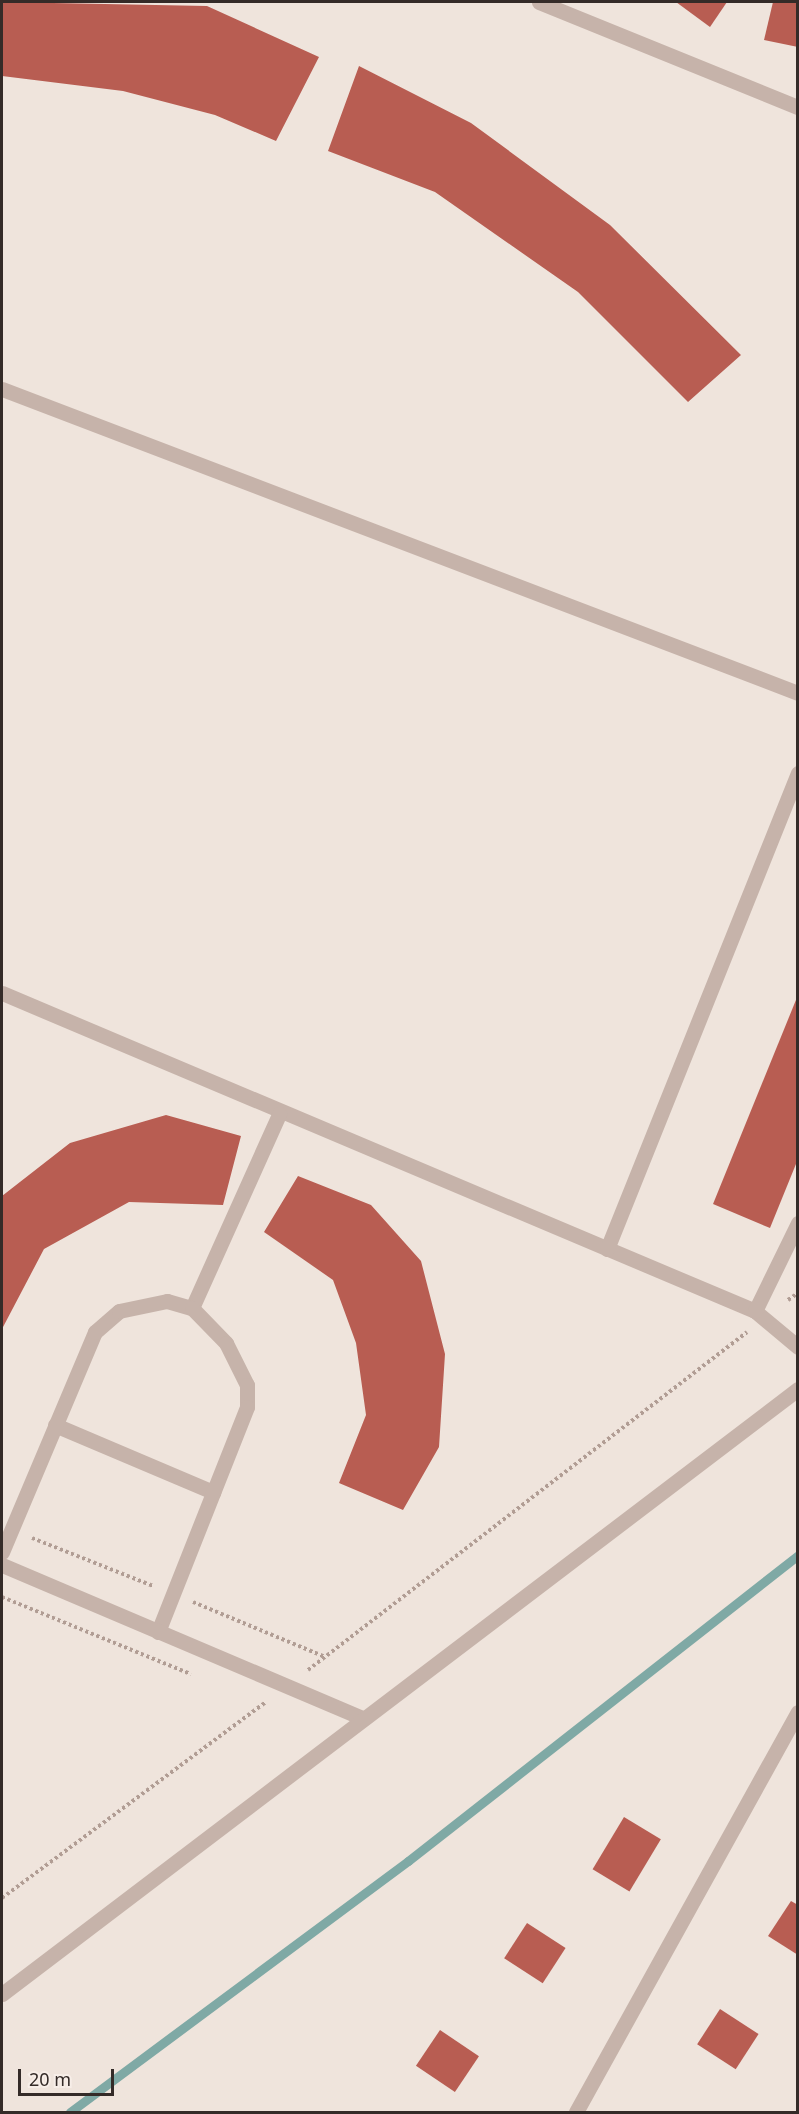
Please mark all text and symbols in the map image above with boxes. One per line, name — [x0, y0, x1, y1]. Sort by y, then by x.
scale bar — [21, 2057, 117, 2095]
text: 20 m — [29, 2067, 71, 2091]

